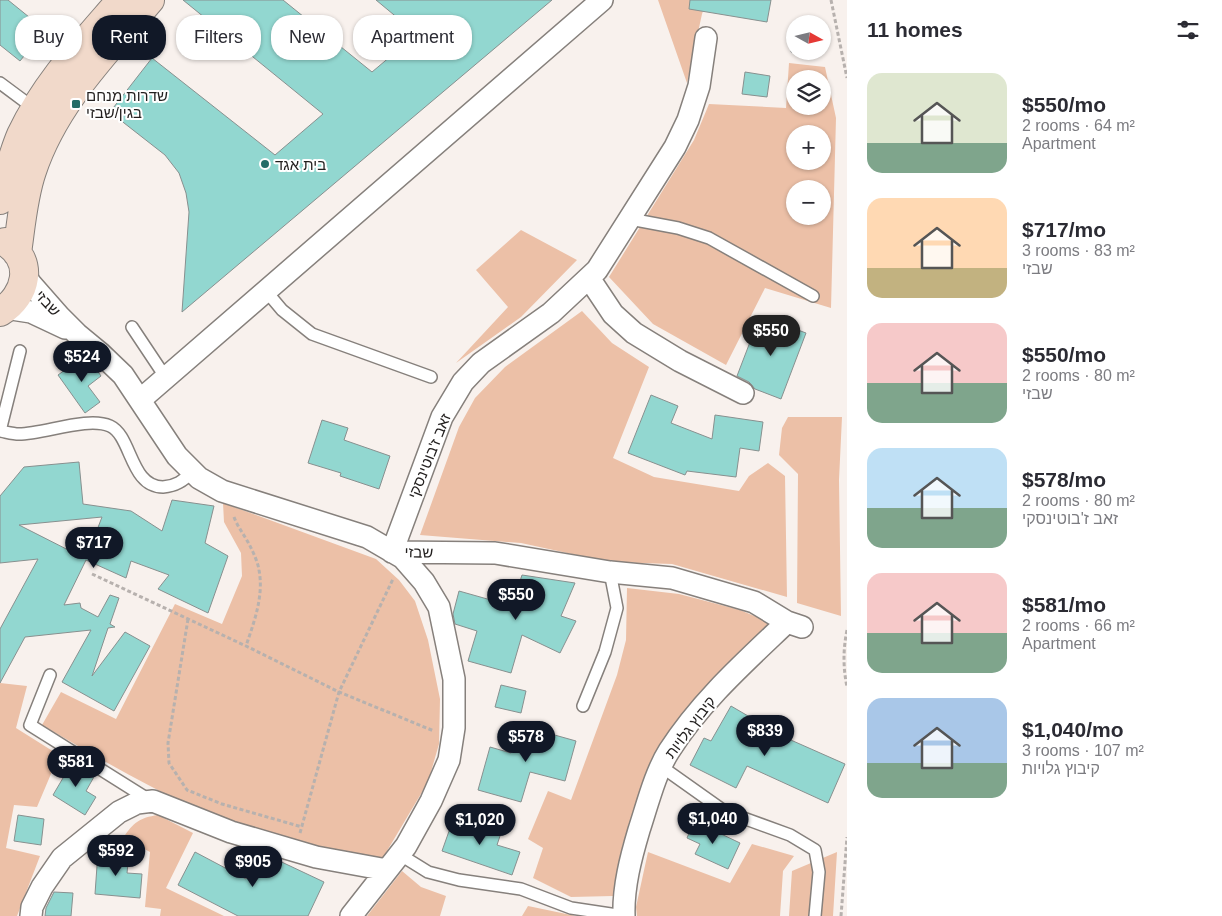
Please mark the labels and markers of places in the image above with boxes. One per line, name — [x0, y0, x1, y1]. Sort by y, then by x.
place label: שדרות מנחם בגין/שבזי — [86, 87, 168, 121]
marker: שדרות מנחם בגין/שבזי — [70, 98, 82, 110]
place label: בית אגד — [275, 156, 326, 173]
marker: בית אגד — [259, 158, 271, 170]
pin: $550 — [741, 314, 801, 357]
pin: $524 — [52, 340, 112, 383]
pin: $717 — [64, 526, 124, 569]
pin: $550 — [486, 578, 546, 621]
pin: $839 — [735, 714, 795, 757]
pin: $578 — [496, 720, 556, 763]
pin: $581 — [46, 746, 106, 788]
pin: $1,040 — [672, 802, 754, 845]
pin: $1,020 — [439, 804, 521, 846]
pin: $592 — [86, 834, 146, 877]
pin: $905 — [223, 846, 283, 888]

